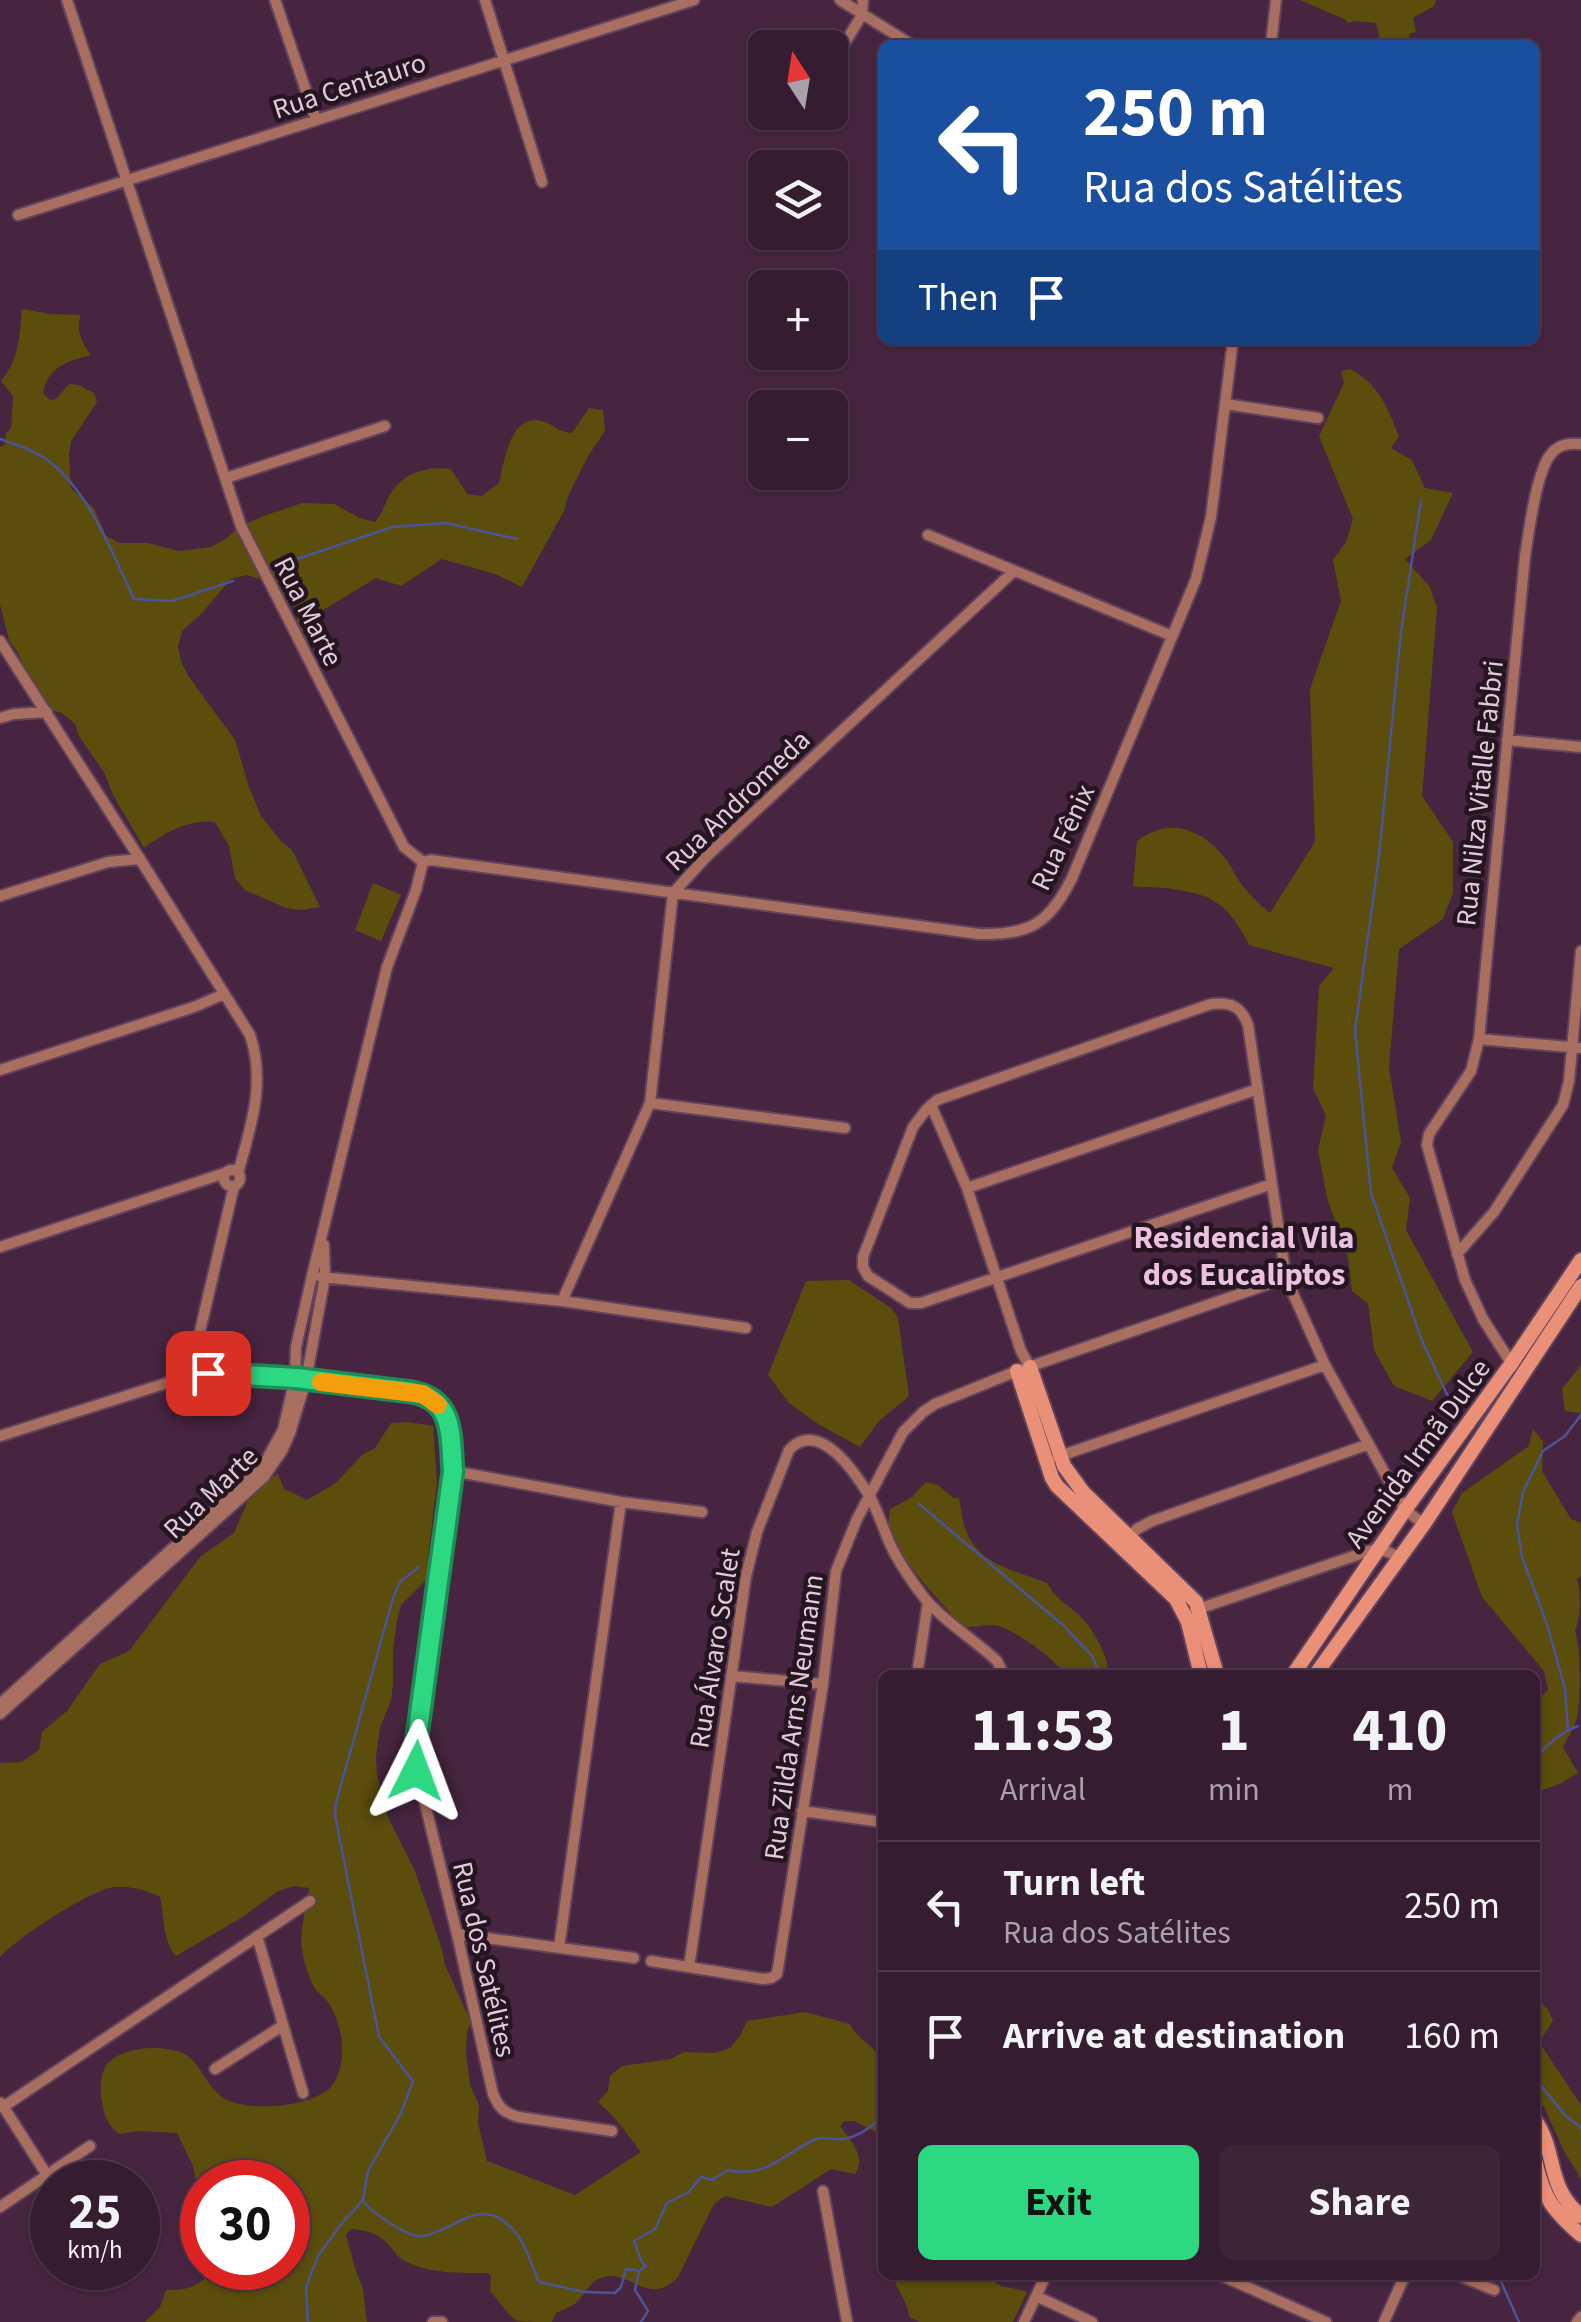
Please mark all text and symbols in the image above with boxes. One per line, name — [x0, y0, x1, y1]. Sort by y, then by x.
north arrow — [748, 30, 848, 130]
map controls — [748, 30, 848, 490]
street label: Rua Centauro — [268, 42, 431, 130]
text: 250 m — [1083, 63, 1268, 163]
icon: left — [918, 80, 1048, 210]
button: layers — [748, 150, 848, 250]
text: Rua dos Satélites — [1083, 156, 1403, 220]
button: + — [748, 270, 848, 370]
icon: arrive — [1019, 270, 1074, 325]
text: Then — [918, 271, 999, 325]
button: − — [748, 390, 848, 490]
street label: Rua Marte — [263, 550, 353, 673]
street label: Rua Nilza Vitalle Fabbri — [1446, 658, 1514, 928]
street label: Rua Andromeda — [656, 721, 819, 881]
street label: Rua Fênix — [1021, 777, 1105, 897]
district label: Residencial Vila dos Eucaliptos — [1134, 1215, 1354, 1298]
pin — [166, 1331, 251, 1416]
icon: arrive — [181, 1346, 236, 1401]
street label: Avenida Irmã Dulce — [1336, 1351, 1500, 1556]
street label: Rua Marte — [154, 1437, 267, 1548]
street label: Rua Álvaro Scalet — [679, 1545, 751, 1751]
street label: Rua Zilda Arns Neumann — [754, 1572, 834, 1863]
text: 11:53 — [971, 1689, 1115, 1774]
text: 1 — [1218, 1689, 1250, 1774]
text: 410 — [1352, 1689, 1447, 1774]
position arrow — [364, 1719, 468, 1823]
text: Arrival — [1000, 1767, 1086, 1813]
text: min — [1208, 1767, 1260, 1813]
text: m — [1387, 1767, 1413, 1813]
text: Turn left — [1003, 1856, 1145, 1910]
street label: Rua dos Satélites — [442, 1858, 526, 2061]
icon: left — [918, 1879, 973, 1934]
text: 250 m — [1404, 1879, 1500, 1933]
text: Rua dos Satélites — [1003, 1910, 1231, 1956]
icon: arrive — [918, 2009, 973, 2064]
text: Arrive at destination — [1003, 2009, 1345, 2063]
text: 160 m — [1404, 2009, 1500, 2063]
button: Exit — [918, 2145, 1199, 2260]
button: Share — [1219, 2145, 1500, 2260]
speed limit sign: 30 — [180, 2160, 310, 2290]
text: 25 — [69, 2177, 121, 2248]
text: km/h — [67, 2232, 123, 2268]

